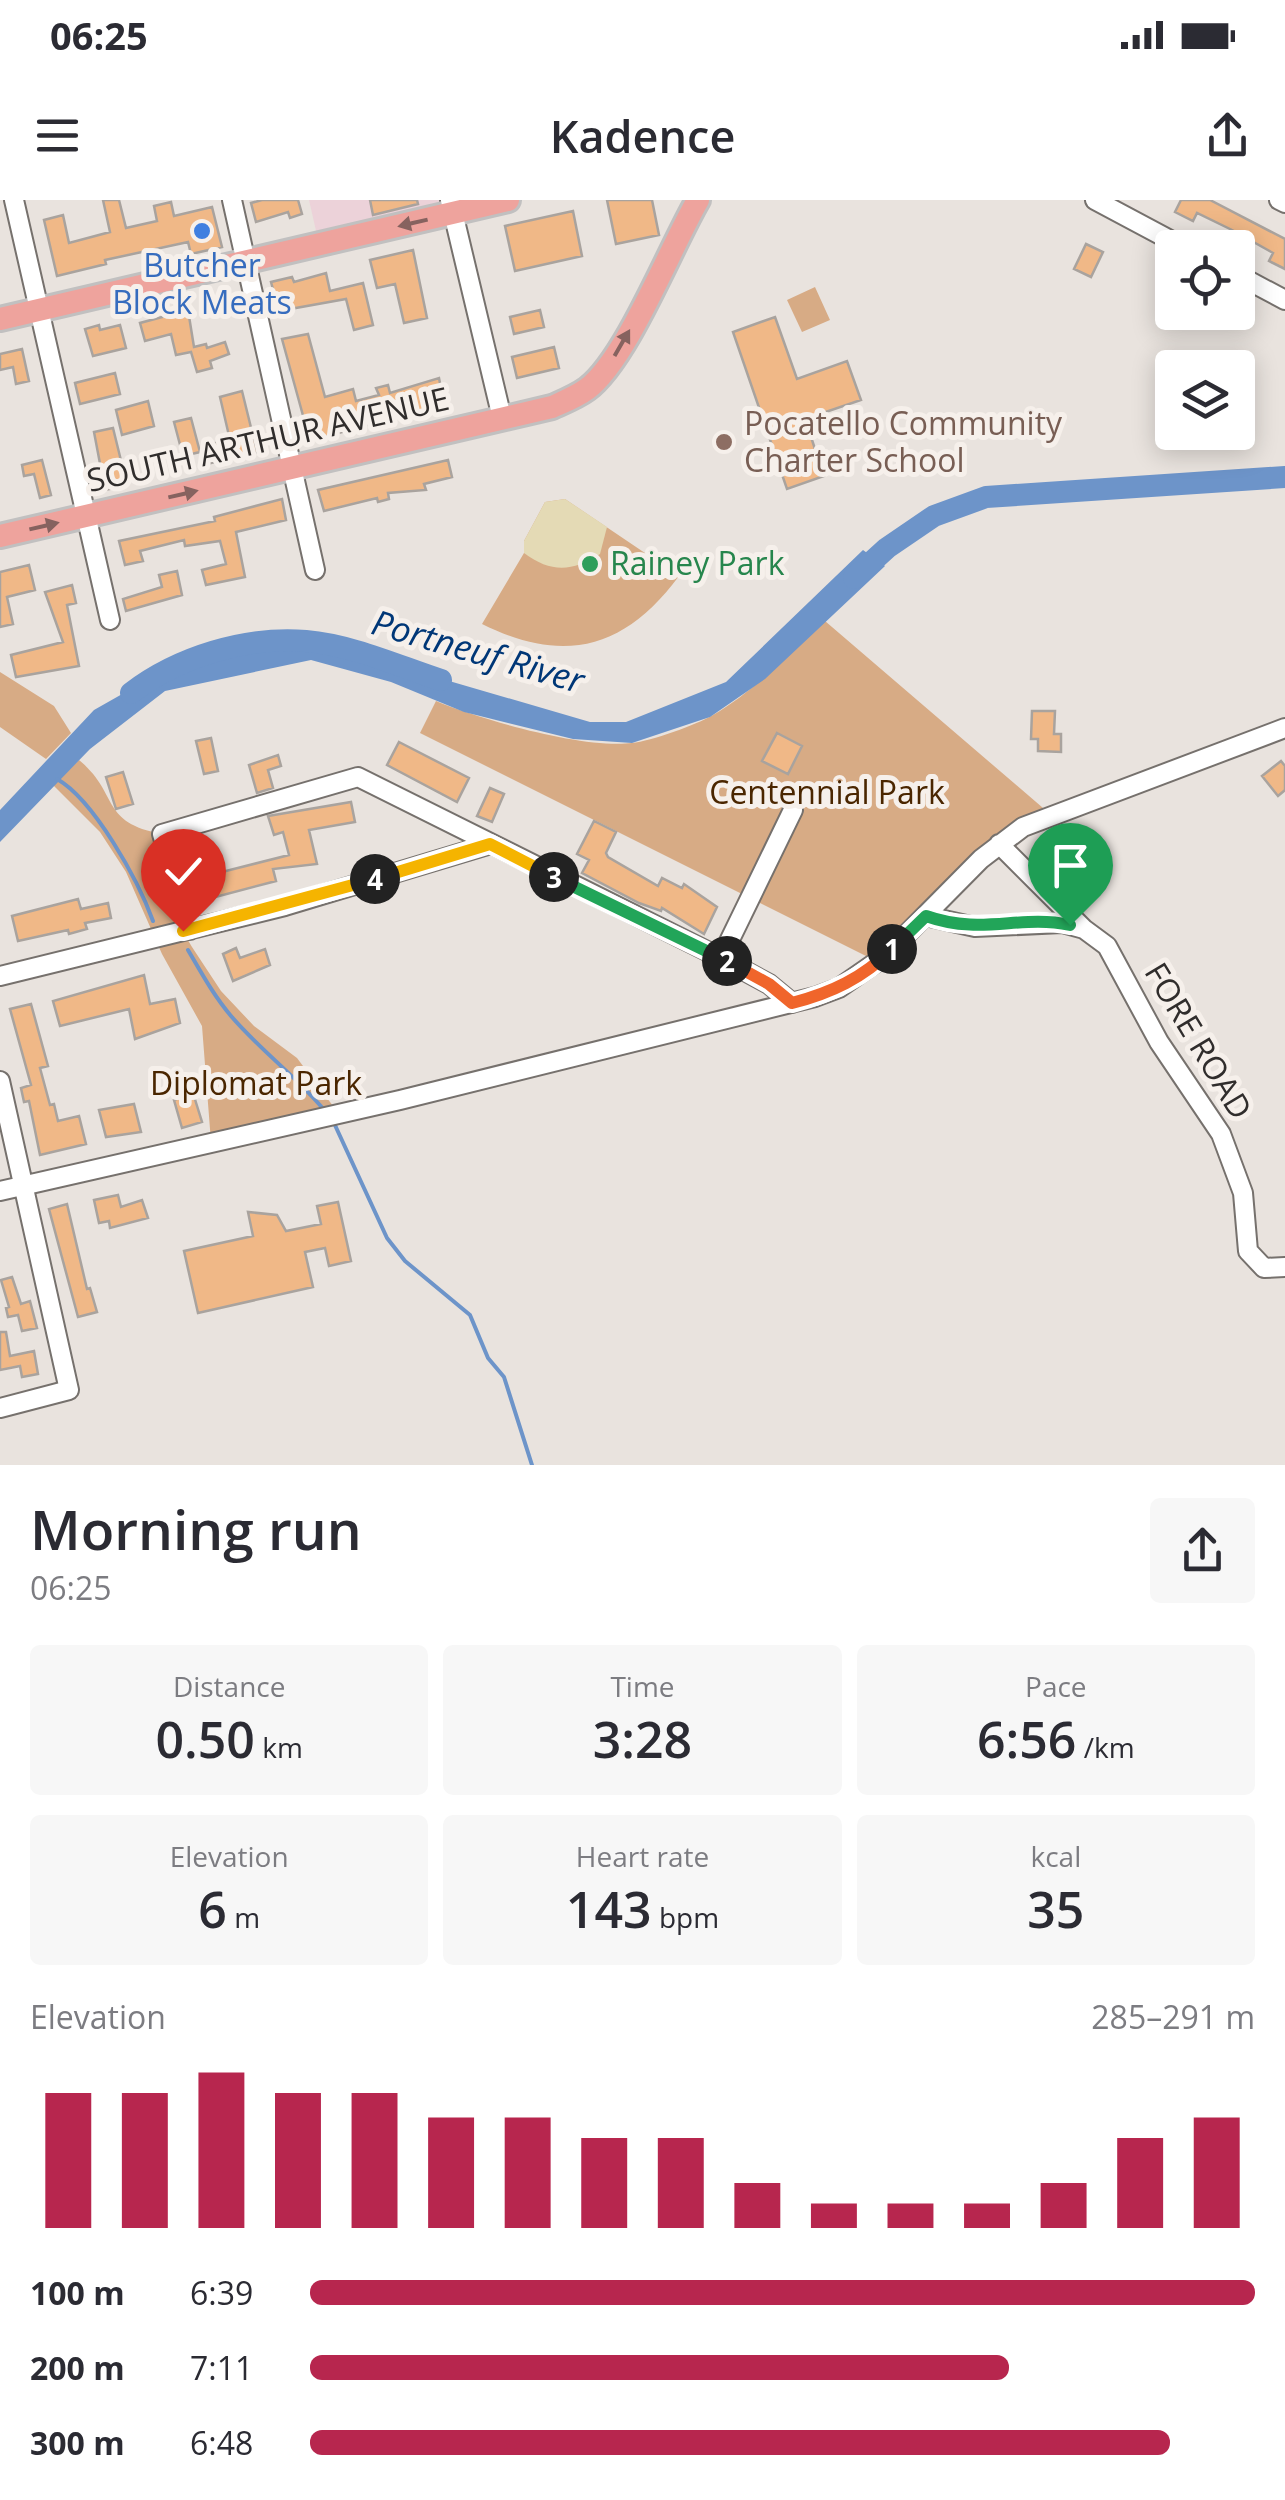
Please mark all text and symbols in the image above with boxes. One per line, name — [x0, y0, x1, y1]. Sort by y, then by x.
text: 06:25 — [50, 9, 148, 61]
text: Kadence — [550, 105, 735, 166]
icon: menu — [30, 108, 85, 163]
icon: share — [1200, 108, 1255, 163]
one-way arrow — [397, 216, 428, 231]
marker: Butcher Block Meats — [191, 220, 213, 242]
map controls — [1155, 230, 1255, 450]
button: locate — [1155, 230, 1255, 330]
place label: Butcher Block Meats — [112, 243, 292, 323]
one-way arrow — [613, 329, 630, 358]
button: layers — [1155, 350, 1255, 450]
street label: SOUTH ARTHUR AVENUE — [82, 376, 453, 501]
place label: Pocatello Community Charter School — [744, 401, 1063, 481]
marker: Pocatello Community Charter School — [713, 431, 735, 453]
one-way arrow — [167, 485, 198, 501]
one-way arrow — [29, 518, 60, 533]
place label: Rainey Park — [610, 541, 785, 584]
marker: Rainey Park — [579, 553, 601, 575]
water label: Portneuf River — [367, 598, 591, 704]
park label: Centennial Park — [709, 770, 945, 813]
pin — [1028, 823, 1113, 926]
pin — [141, 829, 226, 932]
icon: arrive — [1043, 838, 1098, 893]
icon: check — [156, 844, 211, 899]
pin: 3 — [529, 852, 579, 902]
pin: 4 — [350, 854, 400, 904]
text: 3 — [546, 858, 562, 896]
text: 4 — [367, 860, 383, 898]
pin: 1 — [867, 924, 917, 974]
text: 1 — [884, 930, 900, 968]
pin: 2 — [702, 936, 752, 986]
text: 2 — [719, 942, 735, 980]
street label: FORE ROAD — [1136, 954, 1263, 1126]
park label: Diplomat Park — [150, 1061, 362, 1104]
text: Morning run — [30, 1491, 362, 1566]
button: share — [1150, 1498, 1255, 1603]
text: 06:25 — [30, 1566, 112, 1609]
text: Distance — [173, 1667, 285, 1705]
text: Time — [610, 1667, 675, 1705]
text: Pace — [1025, 1667, 1087, 1705]
text: 0.50 — [155, 1705, 255, 1773]
text: 3:28 — [593, 1705, 692, 1773]
text: 6:56 — [977, 1705, 1076, 1773]
text: km — [255, 1728, 303, 1766]
text: /km — [1076, 1728, 1135, 1766]
text: Elevation — [170, 1837, 289, 1875]
text: Heart rate — [576, 1837, 709, 1875]
text: kcal — [1030, 1837, 1081, 1875]
text: 6 — [198, 1875, 227, 1943]
text: 143 — [566, 1875, 652, 1943]
text: 35 — [1027, 1875, 1084, 1943]
text: m — [227, 1898, 260, 1936]
text: bpm — [652, 1898, 719, 1936]
text: Elevation — [30, 1995, 166, 2038]
text: 285–291 m — [1091, 1995, 1255, 2038]
text: 100 m — [30, 2271, 125, 2314]
text: 6:39 — [190, 2271, 253, 2314]
text: 200 m — [30, 2346, 125, 2389]
text: 7:11 — [190, 2346, 253, 2389]
text: 300 m — [30, 2421, 125, 2464]
text: 6:48 — [190, 2421, 253, 2464]

